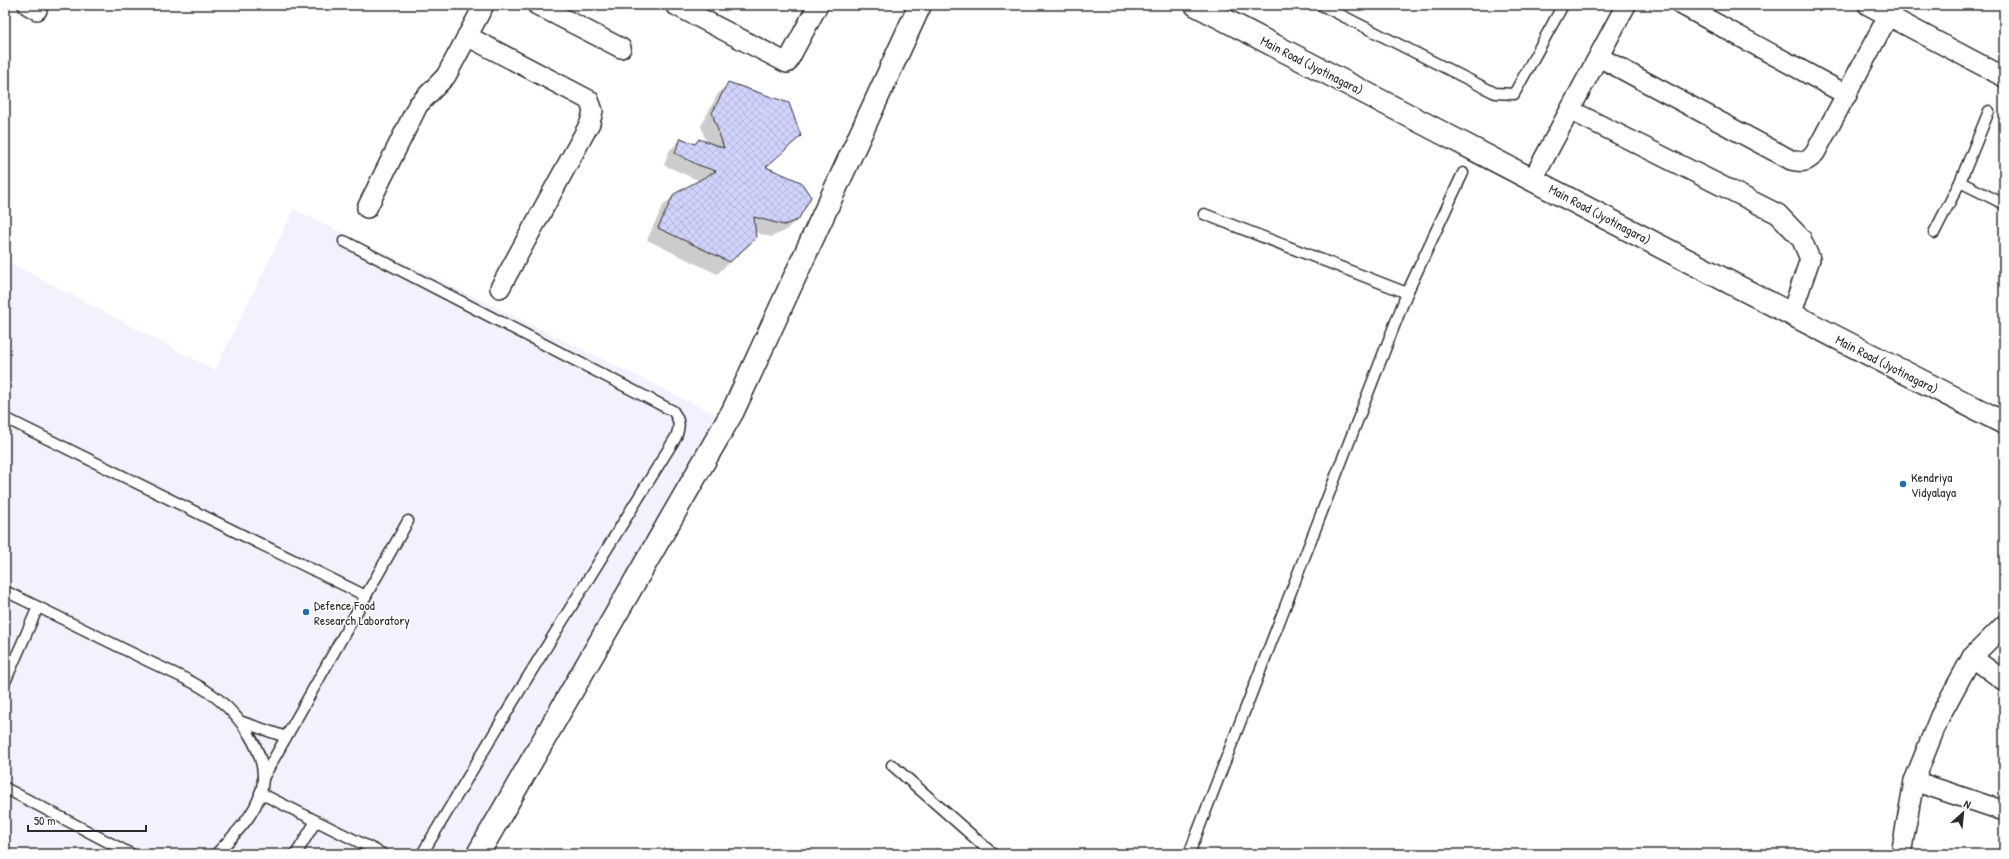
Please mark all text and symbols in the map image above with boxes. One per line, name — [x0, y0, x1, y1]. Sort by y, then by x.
street label: Main Road (Jyotinagara) — [1258, 31, 1366, 99]
street label: Main Road (Jyotinagara) — [1546, 180, 1654, 248]
street label: Main Road (Jyotinagara) — [1833, 330, 1941, 398]
place label: Kendriya Vidyalaya — [1911, 468, 1956, 501]
marker: Kendriya Vidyalaya — [1898, 479, 1908, 489]
place label: Defence Food Research Laboratory — [314, 596, 410, 629]
marker: Defence Food Research Laboratory — [301, 607, 311, 617]
north arrow — [1943, 793, 1983, 833]
text: N — [1962, 797, 1973, 812]
scale bar — [28, 807, 146, 833]
text: 50 m — [34, 812, 55, 829]

